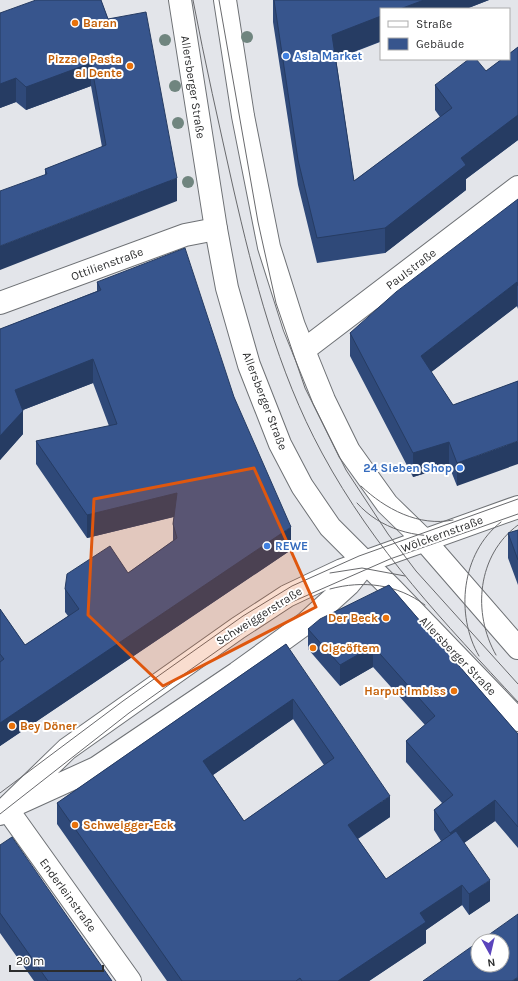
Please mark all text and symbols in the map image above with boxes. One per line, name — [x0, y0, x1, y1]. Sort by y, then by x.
legend — [380, 8, 510, 60]
place label: Baran — [83, 16, 117, 30]
text: Straße — [416, 17, 452, 31]
marker: Baran — [70, 18, 80, 28]
street label: Allersberger Straße — [178, 34, 208, 140]
text: Gebäude — [416, 37, 464, 51]
place label: Asia Market — [294, 49, 363, 63]
marker: Asia Market — [281, 51, 291, 61]
place label: Pizza e Pasta al Dente — [48, 52, 122, 80]
marker: Pizza e Pasta al Dente — [125, 61, 135, 71]
street label: Ottilienstraße — [69, 244, 145, 284]
street label: Paulstraße — [383, 246, 439, 292]
street label: Allersberger Straße — [240, 350, 290, 452]
place label: 24 Sieben Shop — [363, 461, 452, 475]
marker: 24 Sieben Shop — [455, 463, 465, 473]
street label: Wölckernstraße — [399, 513, 485, 555]
place label: REWE — [275, 539, 308, 553]
marker: REWE — [262, 541, 272, 551]
street label: Schweiggerstraße — [214, 584, 304, 648]
place label: Der Beck — [328, 611, 378, 625]
marker: Der Beck — [381, 613, 391, 623]
street label: Allersberger Straße — [417, 614, 499, 698]
place label: Cigcöftem — [321, 641, 380, 655]
marker: Cigcöftem — [308, 643, 318, 653]
place label: Harput Imbiss — [364, 684, 446, 698]
marker: Harput Imbiss — [449, 686, 459, 696]
place label: Bey Döner — [20, 719, 77, 733]
marker: Bey Döner — [7, 721, 17, 731]
place label: Schweigger-Eck — [83, 818, 174, 832]
marker: Schweigger-Eck — [70, 820, 80, 830]
street label: Enderleinstraße — [37, 856, 99, 934]
north arrow — [470, 933, 510, 973]
scale bar — [10, 947, 103, 973]
text: 20 m — [16, 954, 44, 968]
text: N — [487, 955, 496, 969]

